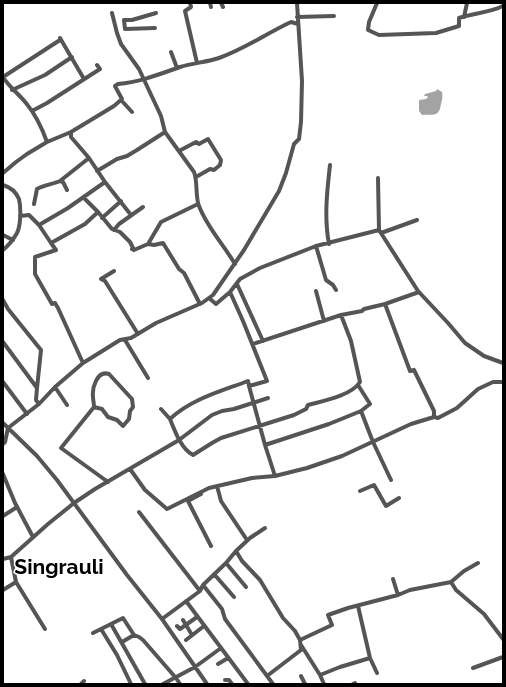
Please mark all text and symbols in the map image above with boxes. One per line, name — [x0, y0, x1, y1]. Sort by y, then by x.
district label: Singrauli — [14, 554, 104, 579]

